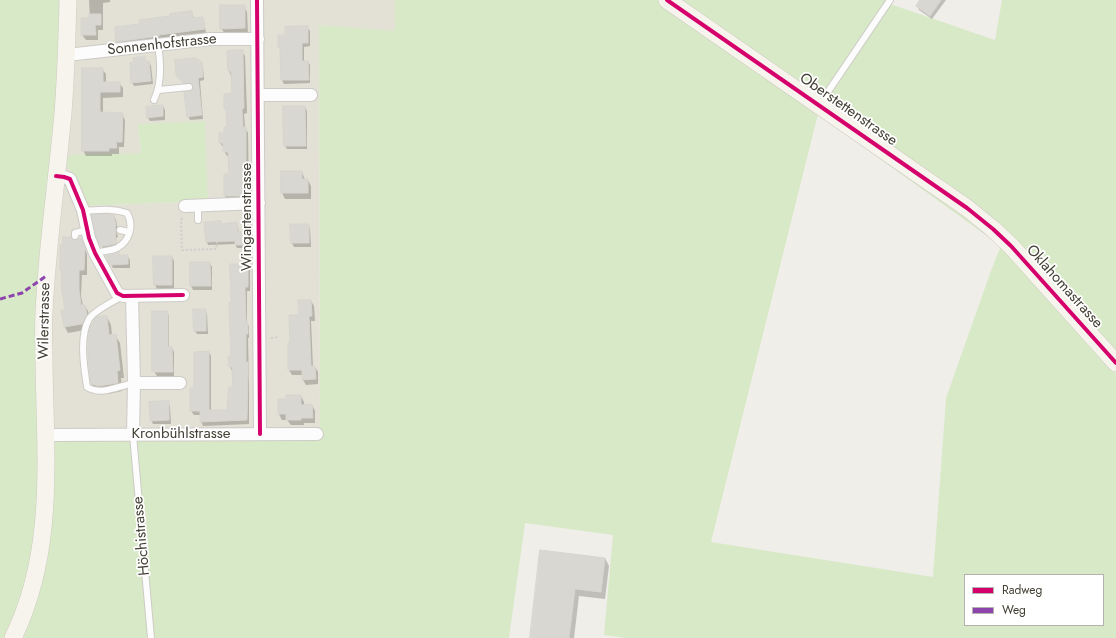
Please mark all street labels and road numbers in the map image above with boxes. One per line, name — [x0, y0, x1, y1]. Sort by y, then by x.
street label: Sonnenhofstrasse — [106, 30, 218, 60]
street label: Oberstettenstrasse — [796, 70, 900, 150]
street label: Wingartenstrasse — [238, 163, 256, 271]
street label: Oklahomastrasse — [1022, 242, 1106, 332]
street label: Wilerstrasse — [35, 282, 55, 360]
street label: Kronbühlstrasse — [131, 425, 231, 443]
street label: Höchistrasse — [130, 496, 154, 576]

